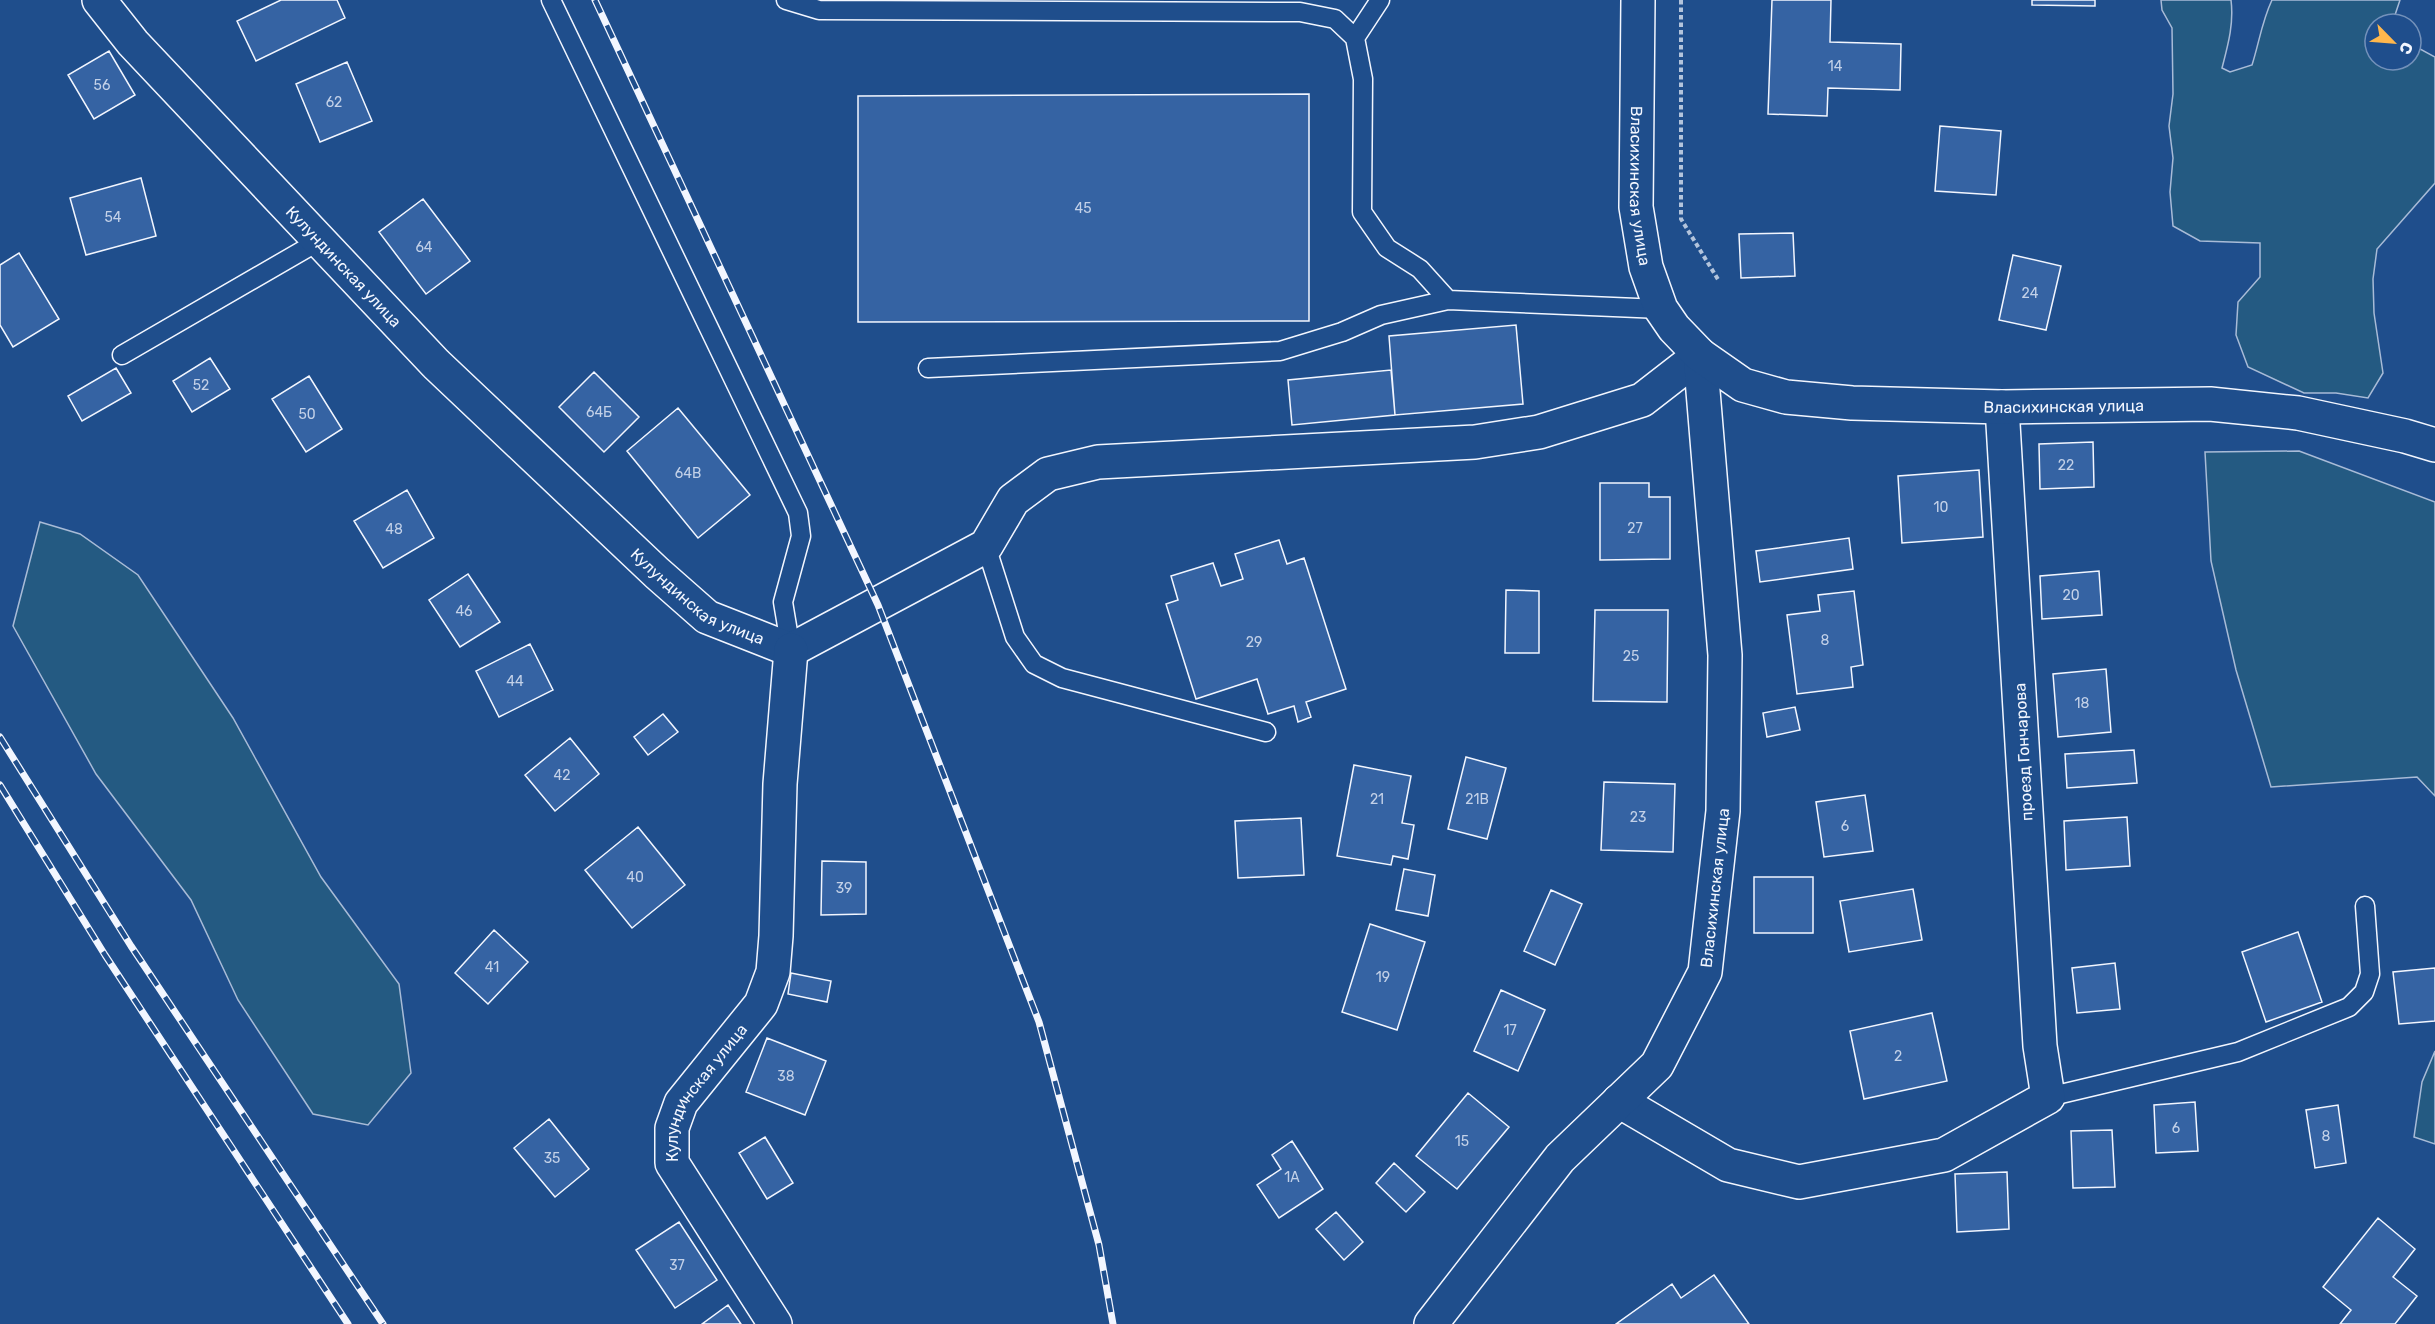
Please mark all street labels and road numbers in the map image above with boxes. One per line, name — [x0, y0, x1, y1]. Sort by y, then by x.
street label: Власихинская улица — [1626, 106, 1655, 267]
street label: Кулундинская улица — [282, 202, 405, 331]
street label: Власихинская улица — [1983, 396, 2144, 417]
street label: Кулундинская улица — [627, 544, 767, 649]
street label: проезд Гончарова — [2010, 682, 2037, 822]
street label: Власихинская улица — [1697, 807, 1733, 969]
street label: Кулундинская улица — [663, 1020, 751, 1162]

